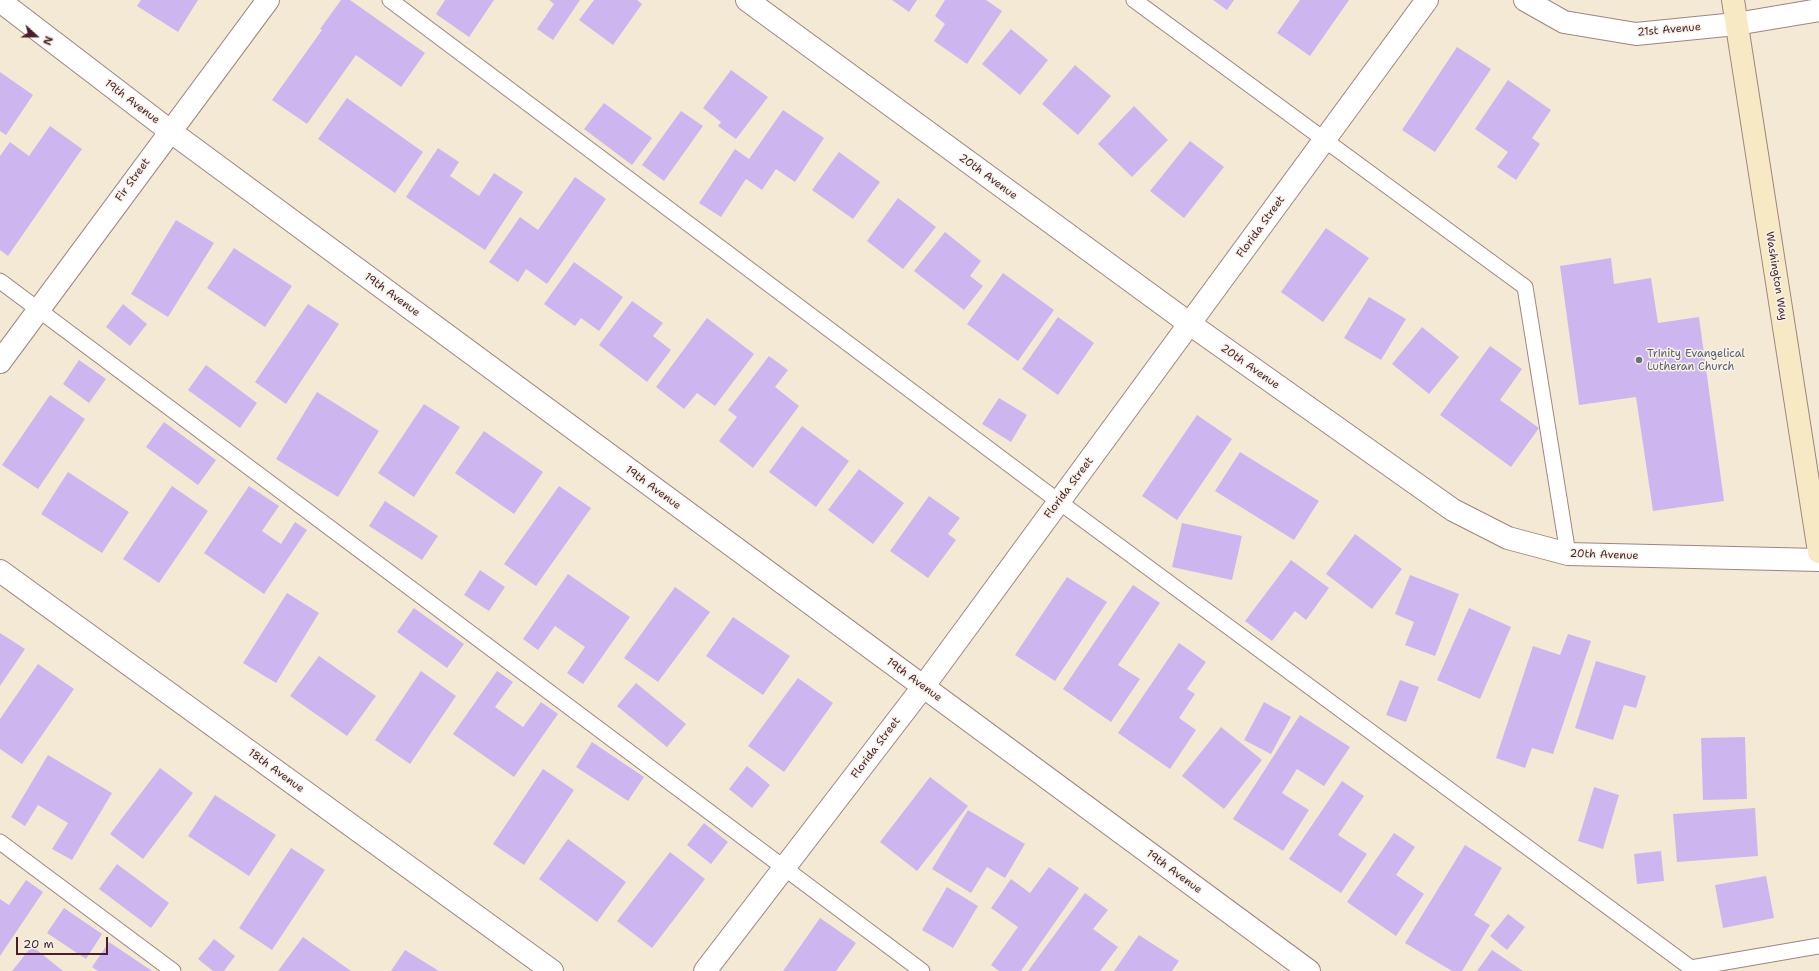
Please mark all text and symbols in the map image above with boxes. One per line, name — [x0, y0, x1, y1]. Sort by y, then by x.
north arrow — [16, 16, 56, 56]
street label: 21st Avenue — [1637, 21, 1701, 39]
text: N — [39, 34, 56, 47]
street label: 19th Avenue — [102, 77, 162, 127]
street label: 20th Avenue — [956, 151, 1020, 203]
street label: Fir Street — [113, 156, 153, 204]
street label: Florida Street — [1234, 193, 1288, 261]
street label: Washington Way — [1762, 231, 1790, 321]
street label: 19th Avenue — [362, 270, 422, 320]
street label: 20th Avenue — [1218, 342, 1282, 392]
place label: Trinity Evangelical Lutheran Church — [1647, 347, 1745, 373]
marker: Trinity Evangelical Lutheran Church — [1634, 355, 1644, 365]
street label: Florida Street — [1042, 455, 1096, 521]
street label: 19th Avenue — [623, 463, 683, 513]
street label: 20th Avenue — [1569, 547, 1639, 563]
street label: 19th Avenue — [884, 655, 944, 705]
street label: Florida Street — [849, 715, 903, 781]
street label: 18th Avenue — [245, 746, 307, 796]
street label: 19th Avenue — [1144, 847, 1204, 897]
scale bar — [18, 929, 110, 955]
text: 20 m — [23, 936, 54, 952]

